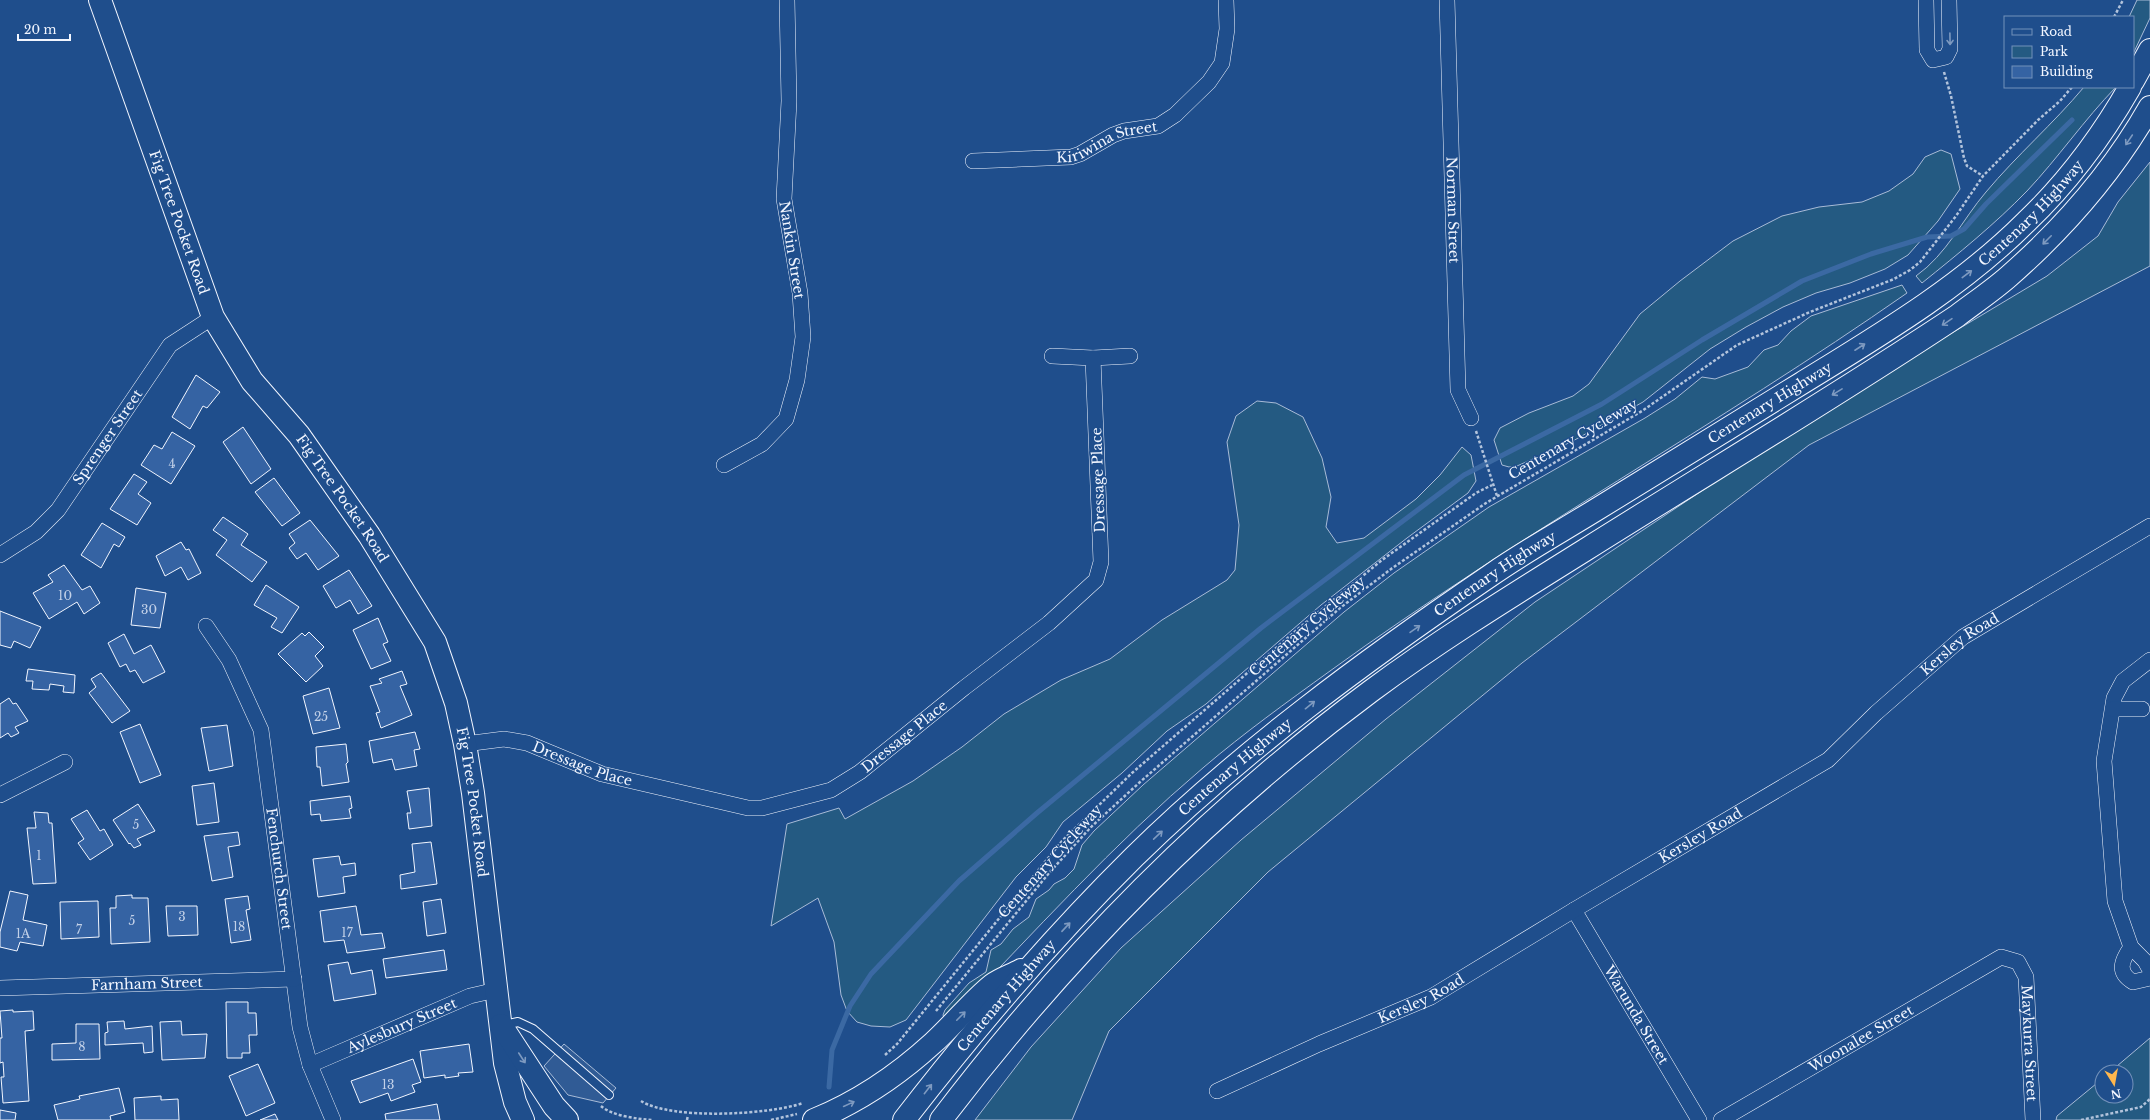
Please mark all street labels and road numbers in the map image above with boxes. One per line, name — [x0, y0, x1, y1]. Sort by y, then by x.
street label: Kiriwina Street — [1056, 117, 1159, 167]
street label: Fig Tree Pocket Road — [145, 148, 213, 297]
street label: Norman Street — [1442, 156, 1463, 264]
street label: Centenary Highway — [1975, 156, 2087, 270]
street label: Nankin Street — [775, 200, 809, 301]
street label: Centenary Highway — [1704, 358, 1835, 448]
street label: Sprenger Street — [69, 385, 147, 488]
street label: Centenary Cycleway — [1505, 394, 1641, 483]
street label: Dressage Place — [1087, 427, 1109, 533]
street label: Fig Tree Pocket Road — [292, 431, 393, 566]
street label: Centenary Highway — [1430, 527, 1559, 621]
street label: Centenary Cycleway — [1245, 572, 1369, 680]
street label: Kersley Road — [1917, 608, 2003, 679]
street label: Dressage Place — [858, 696, 951, 776]
street label: Centenary Highway — [1175, 714, 1295, 820]
street label: Fig Tree Pocket Road — [453, 725, 492, 879]
street label: Dressage Place — [530, 737, 634, 790]
street label: Centenary Cycleway — [994, 800, 1106, 922]
street label: Kersley Road — [1655, 803, 1746, 867]
street label: Fenchurch Street — [262, 807, 296, 932]
street label: Centenary Highway — [953, 936, 1060, 1055]
street label: Warunda Street — [1600, 961, 1673, 1068]
street label: Kersley Road — [1375, 970, 1468, 1027]
street label: Farnham Street — [91, 973, 204, 994]
street label: Maykurra Street — [2017, 984, 2041, 1103]
street label: Aylesbury Street — [343, 994, 460, 1057]
street label: Woonalee Street — [1805, 1001, 1917, 1076]

